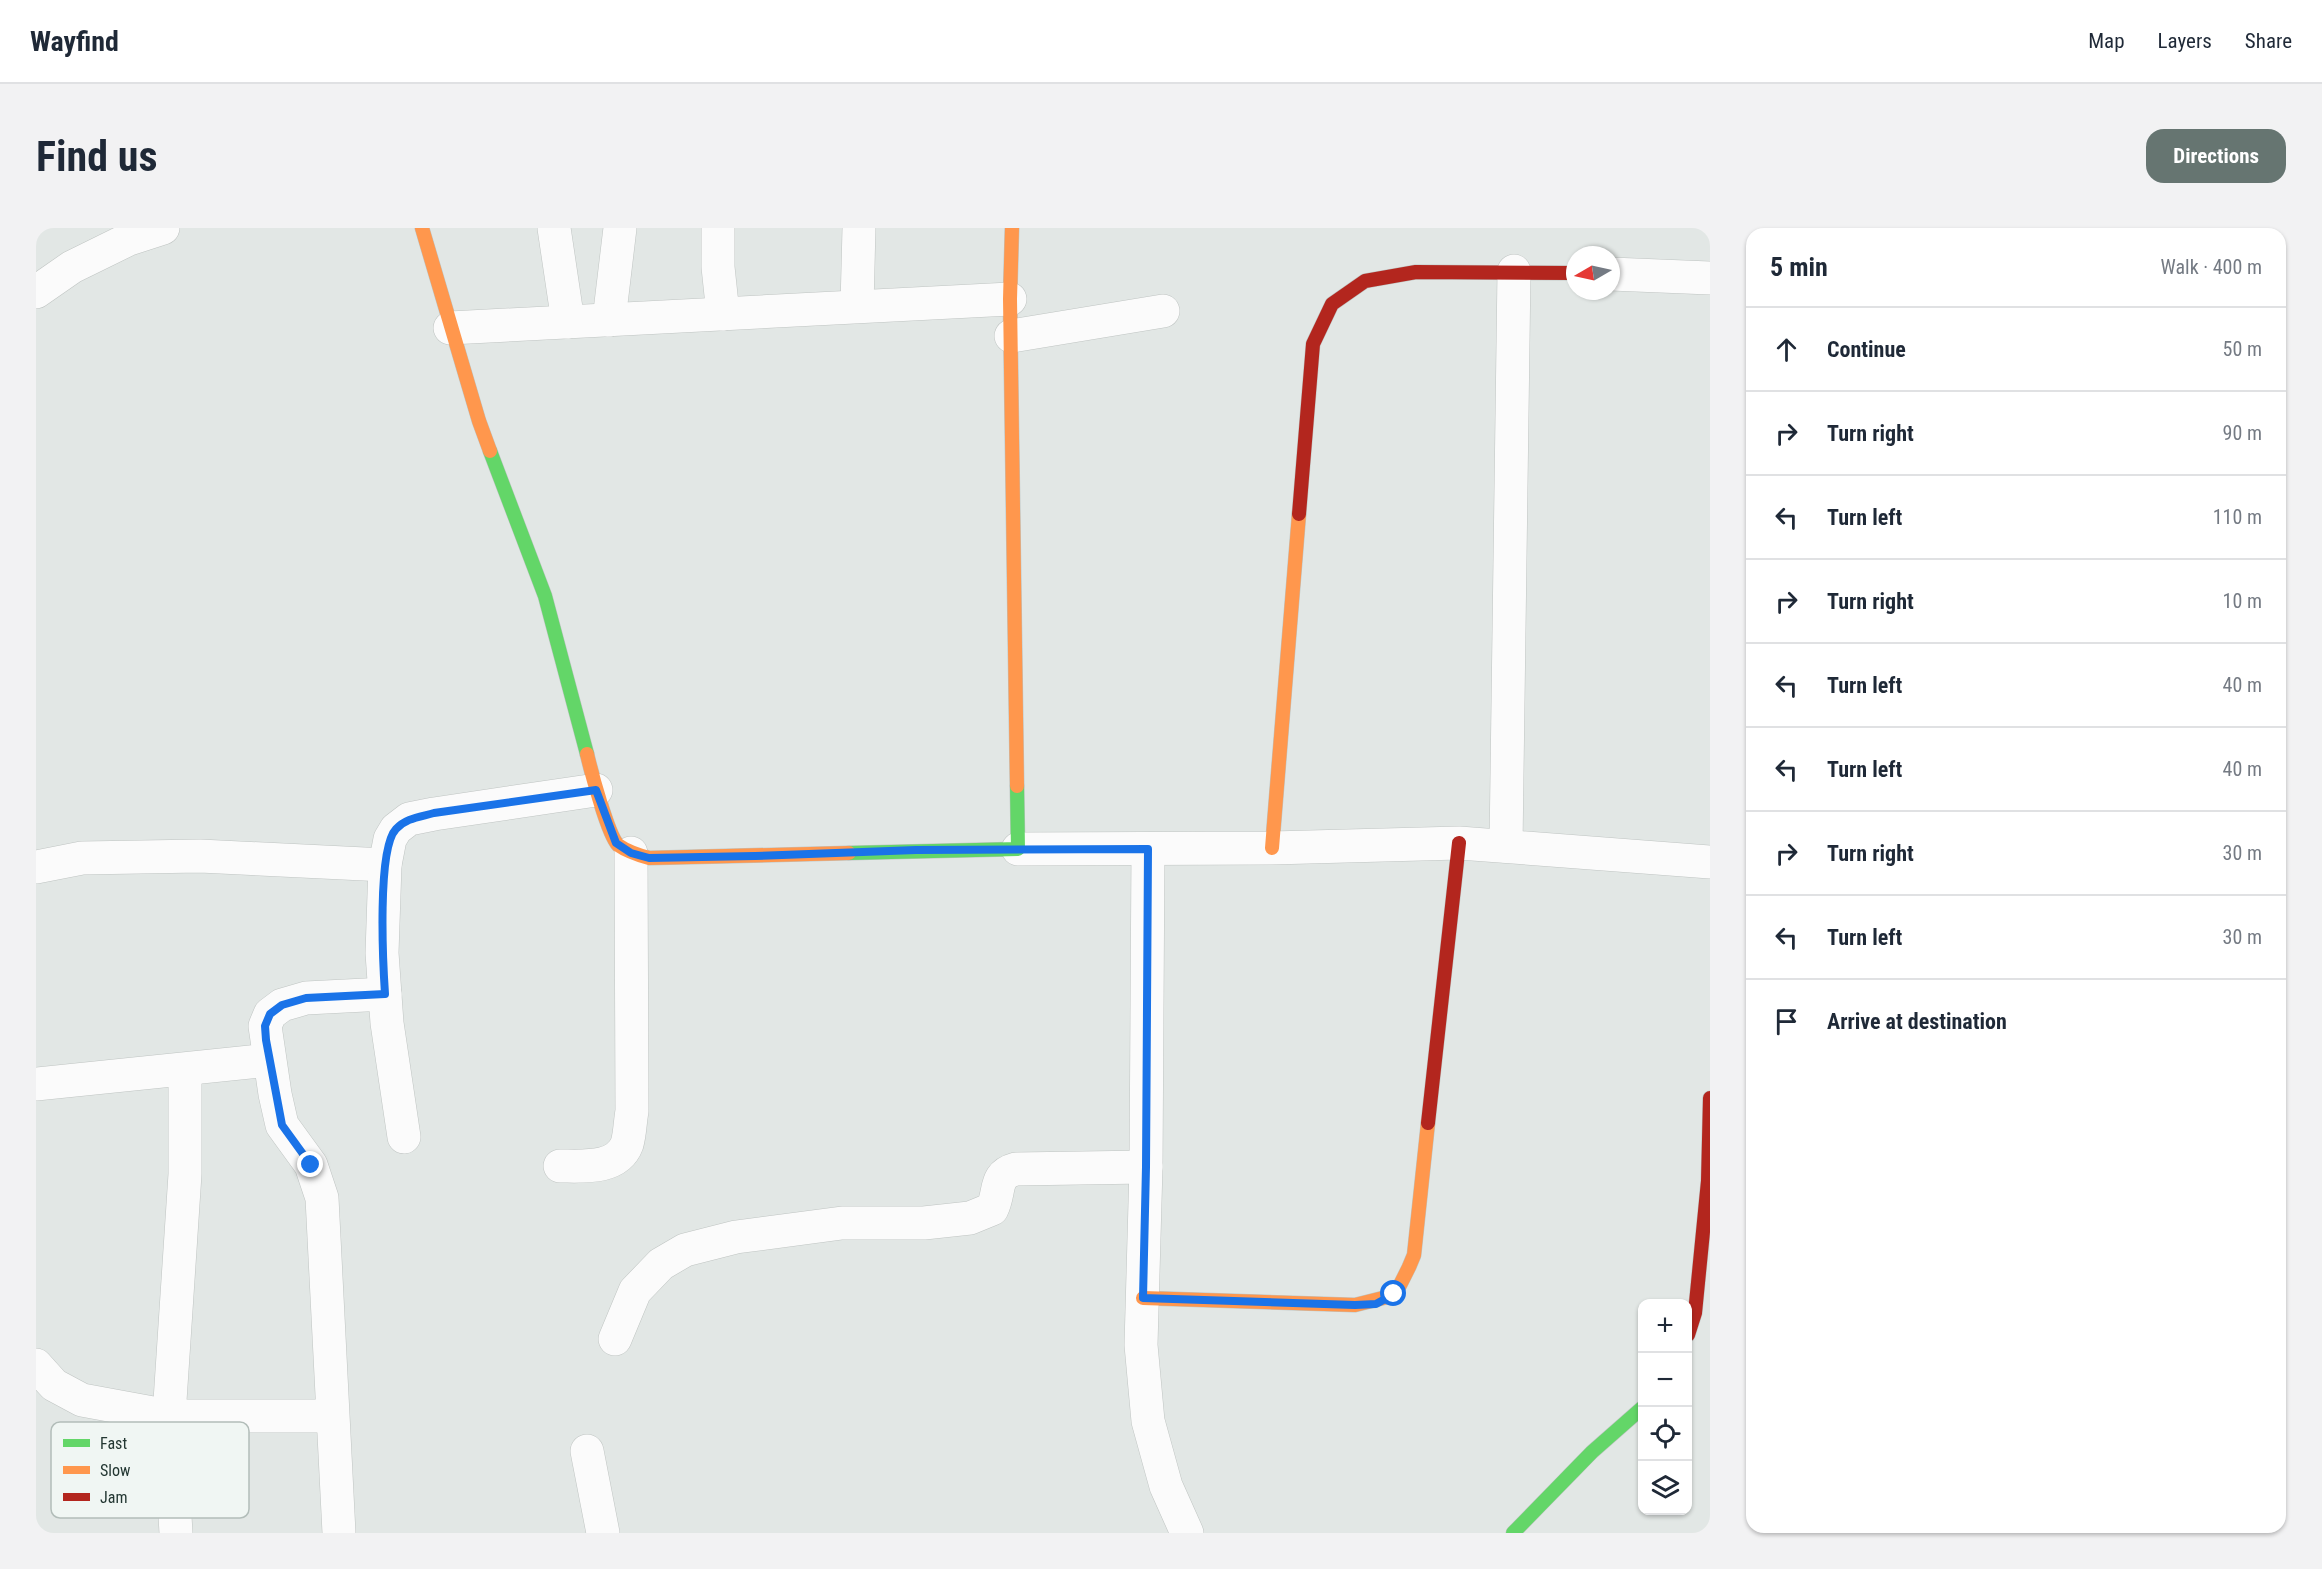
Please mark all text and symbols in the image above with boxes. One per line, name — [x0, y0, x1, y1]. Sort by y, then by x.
text: Wayfind — [30, 25, 119, 58]
text: Map — [2088, 29, 2125, 53]
text: Layers — [2158, 29, 2212, 53]
text: Share — [2245, 29, 2292, 53]
button: Directions — [2146, 129, 2286, 183]
text: Find us — [36, 132, 157, 181]
north arrow — [1566, 246, 1620, 300]
text: 5 min — [1770, 252, 1828, 282]
text: Walk · 400 m — [2161, 255, 2262, 279]
icon: ahead — [1770, 333, 1803, 366]
text: Continue — [1827, 337, 1906, 362]
text: 50 m — [2223, 337, 2262, 361]
icon: right — [1770, 417, 1803, 450]
text: Turn right — [1827, 421, 1914, 446]
text: 90 m — [2223, 421, 2262, 445]
icon: left — [1770, 501, 1803, 534]
text: Turn left — [1827, 505, 1902, 530]
text: 110 m — [2213, 505, 2262, 529]
icon: right — [1770, 585, 1803, 618]
text: Turn right — [1827, 589, 1914, 614]
text: 10 m — [2223, 589, 2262, 613]
icon: left — [1770, 669, 1803, 702]
text: Turn left — [1827, 673, 1902, 698]
text: 40 m — [2223, 673, 2262, 697]
icon: left — [1770, 753, 1803, 786]
text: Turn left — [1827, 757, 1902, 782]
text: 40 m — [2223, 757, 2262, 781]
icon: right — [1770, 837, 1803, 870]
text: Turn right — [1827, 841, 1914, 866]
text: 30 m — [2223, 841, 2262, 865]
icon: left — [1770, 921, 1803, 954]
text: Turn left — [1827, 925, 1902, 950]
text: 30 m — [2223, 925, 2262, 949]
icon: arrive — [1770, 1005, 1803, 1038]
text: Arrive at destination — [1827, 1009, 2007, 1034]
route end — [297, 1151, 323, 1177]
route start — [1380, 1280, 1406, 1306]
map controls — [1638, 1299, 1692, 1515]
button: + — [1638, 1299, 1692, 1353]
button: − — [1638, 1353, 1692, 1407]
button: locate — [1638, 1407, 1692, 1461]
legend — [51, 1422, 249, 1518]
text: Fast — [100, 1434, 127, 1453]
text: Slow — [100, 1461, 130, 1480]
button: layers — [1638, 1461, 1692, 1515]
text: Jam — [100, 1488, 127, 1507]

